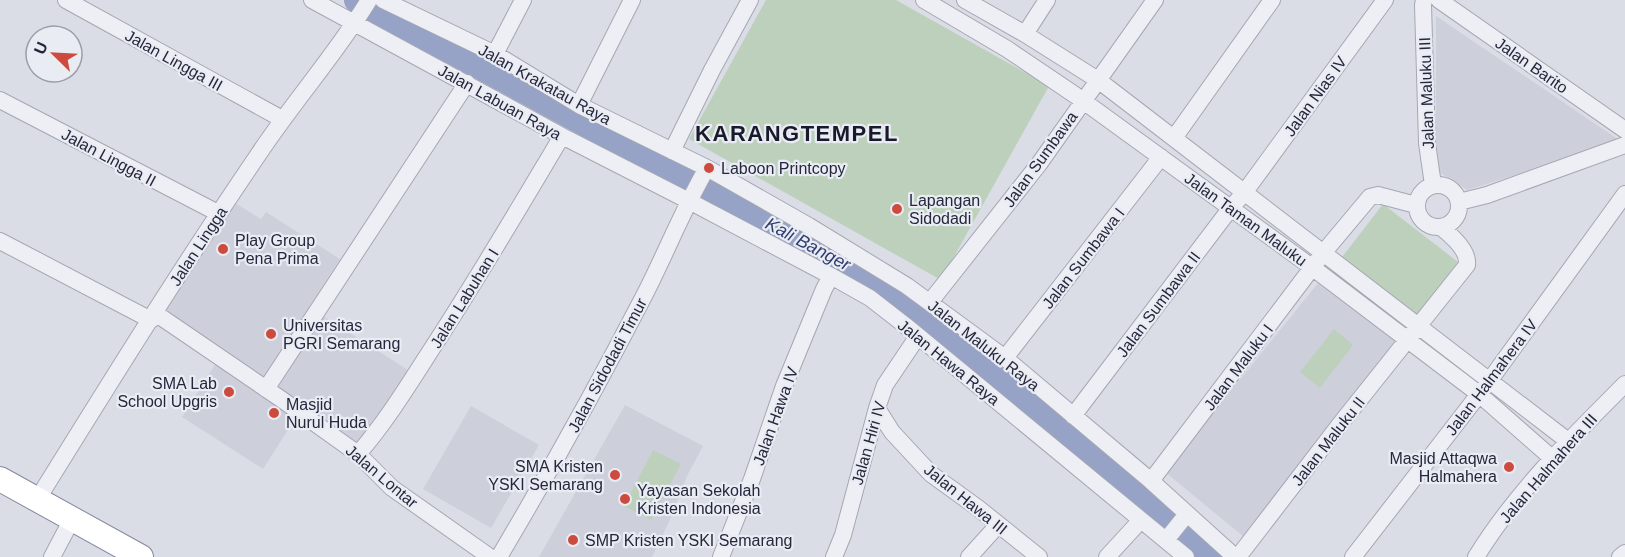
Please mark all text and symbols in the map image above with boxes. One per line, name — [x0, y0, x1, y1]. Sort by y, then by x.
north arrow — [24, 24, 84, 84]
street label: Jalan Lingga III — [122, 27, 225, 94]
street label: Jalan Barito — [1492, 34, 1571, 97]
street label: Jalan Maluku III — [1416, 37, 1437, 149]
text: U — [31, 39, 51, 57]
street label: Jalan Krakatau Raya — [476, 41, 614, 128]
street label: Jalan Nias IV — [1281, 53, 1350, 139]
street label: Jalan Labuan Raya — [435, 62, 564, 143]
street label: Jalan Sumbawa — [1000, 108, 1081, 210]
district label: KARANGTEMPEL — [695, 121, 899, 146]
street label: Jalan Lingga II — [59, 126, 159, 189]
place label: Laboon Printcopy — [721, 160, 846, 177]
marker: Laboon Printcopy — [702, 161, 716, 175]
street label: Jalan Taman Maluku — [1181, 169, 1310, 269]
place label: Lapangan Sidodadi — [909, 192, 980, 227]
marker: Lapangan Sidodadi — [890, 202, 904, 216]
street label: Jalan Lingga — [167, 204, 230, 289]
street label: Jalan Sumbawa I — [1039, 205, 1128, 312]
water label: Kali Banger — [762, 213, 855, 275]
place label: Play Group Pena Prima — [235, 232, 319, 267]
marker: Play Group Pena Prima — [216, 242, 230, 256]
street label: Jalan Labuhan I — [427, 245, 502, 351]
street label: Jalan Sumbawa II — [1113, 248, 1203, 360]
street label: Jalan Sidodadi Timur — [565, 295, 650, 435]
street label: Jalan Maluku Raya — [925, 297, 1043, 394]
street label: Jalan Hawa Raya — [895, 316, 1003, 409]
street label: Jalan Halmahera IV — [1442, 316, 1541, 439]
place label: Universitas PGRI Semarang — [283, 317, 400, 352]
street label: Jalan Maluku I — [1201, 321, 1276, 414]
marker: Universitas PGRI Semarang — [264, 327, 278, 341]
street label: Jalan Hawa IV — [750, 364, 801, 468]
place label: SMA Lab School Upgris — [117, 375, 217, 410]
marker: SMA Lab School Upgris — [222, 385, 236, 399]
street label: Jalan Maluku II — [1289, 394, 1368, 489]
place label: Masjid Nurul Huda — [286, 396, 367, 431]
street label: Jalan Hiri IV — [848, 399, 889, 487]
marker: Masjid Nurul Huda — [267, 406, 281, 420]
street label: Jalan Halmahera III — [1496, 410, 1600, 526]
street label: Jalan Lontar — [342, 442, 421, 512]
place label: Masjid Attaqwa Halmahera — [1389, 450, 1497, 485]
place label: SMA Kristen YSKI Semarang — [488, 458, 603, 493]
marker: Masjid Attaqwa Halmahera — [1502, 460, 1516, 474]
street label: Jalan Hawa III — [921, 461, 1010, 538]
marker: SMA Kristen YSKI Semarang — [608, 468, 622, 482]
place label: Yayasan Sekolah Kristen Indonesia — [637, 482, 761, 517]
marker: Yayasan Sekolah Kristen Indonesia — [618, 492, 632, 506]
place label: SMP Kristen YSKI Semarang — [585, 532, 793, 549]
marker: SMP Kristen YSKI Semarang — [566, 533, 580, 547]

